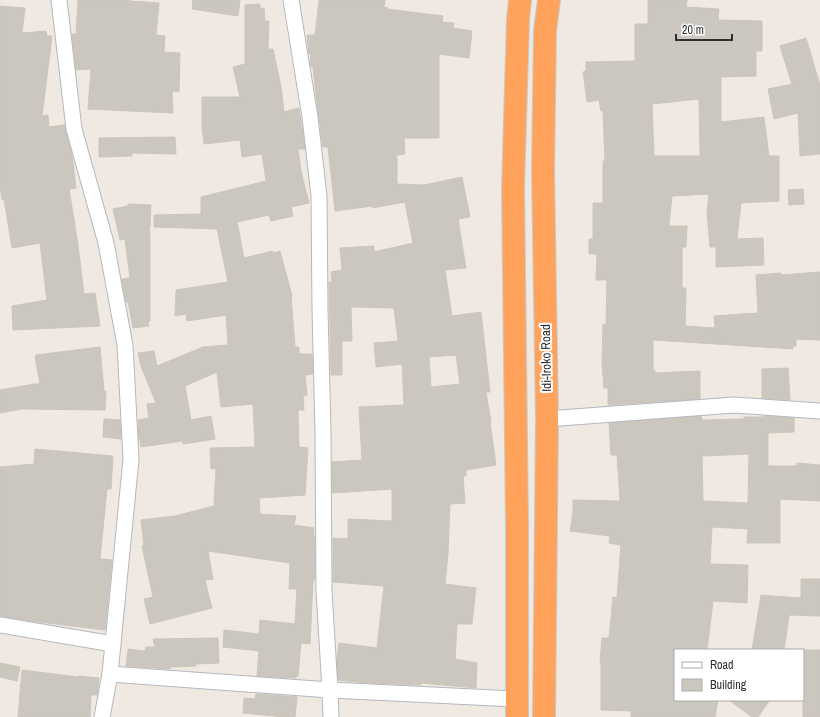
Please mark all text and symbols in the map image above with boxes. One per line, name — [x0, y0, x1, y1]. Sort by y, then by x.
scale bar — [676, 16, 732, 42]
text: 20 m — [682, 22, 704, 38]
street label: Idi-Iroko Road — [537, 324, 555, 392]
legend — [674, 649, 804, 701]
text: Road — [710, 657, 734, 673]
text: Building — [710, 677, 747, 693]

